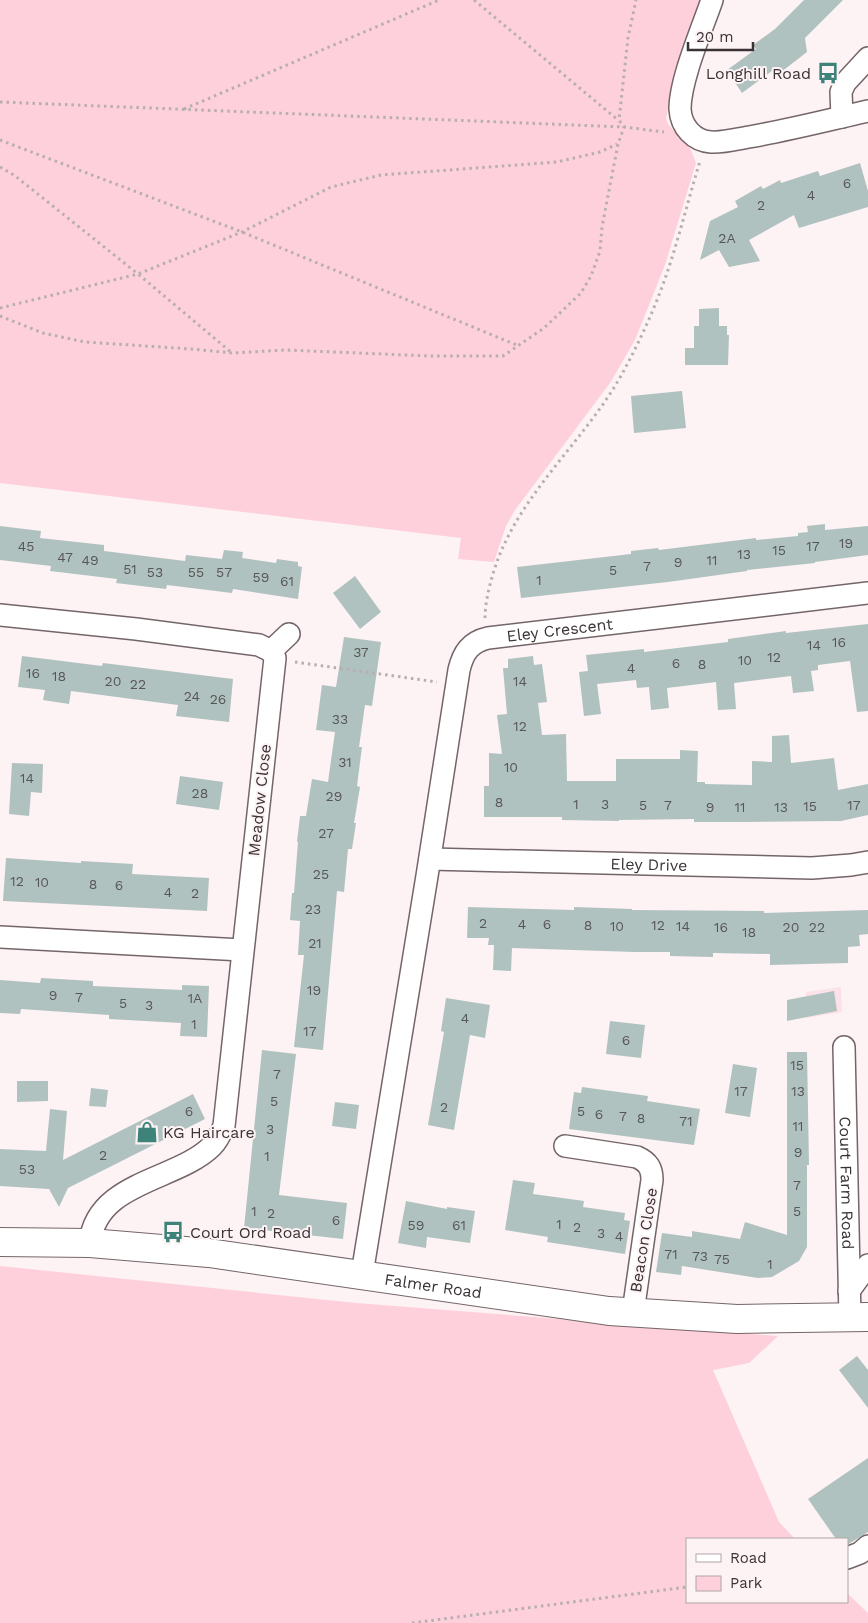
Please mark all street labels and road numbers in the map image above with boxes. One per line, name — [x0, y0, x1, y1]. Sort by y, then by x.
street label: Eley Crescent — [506, 614, 614, 646]
street label: Meadow Close — [244, 743, 275, 857]
street label: Eley Drive — [610, 854, 688, 875]
street label: Court Farm Road — [836, 1116, 857, 1250]
street label: Beacon Close — [626, 1186, 661, 1294]
street label: Falmer Road — [383, 1270, 483, 1302]

